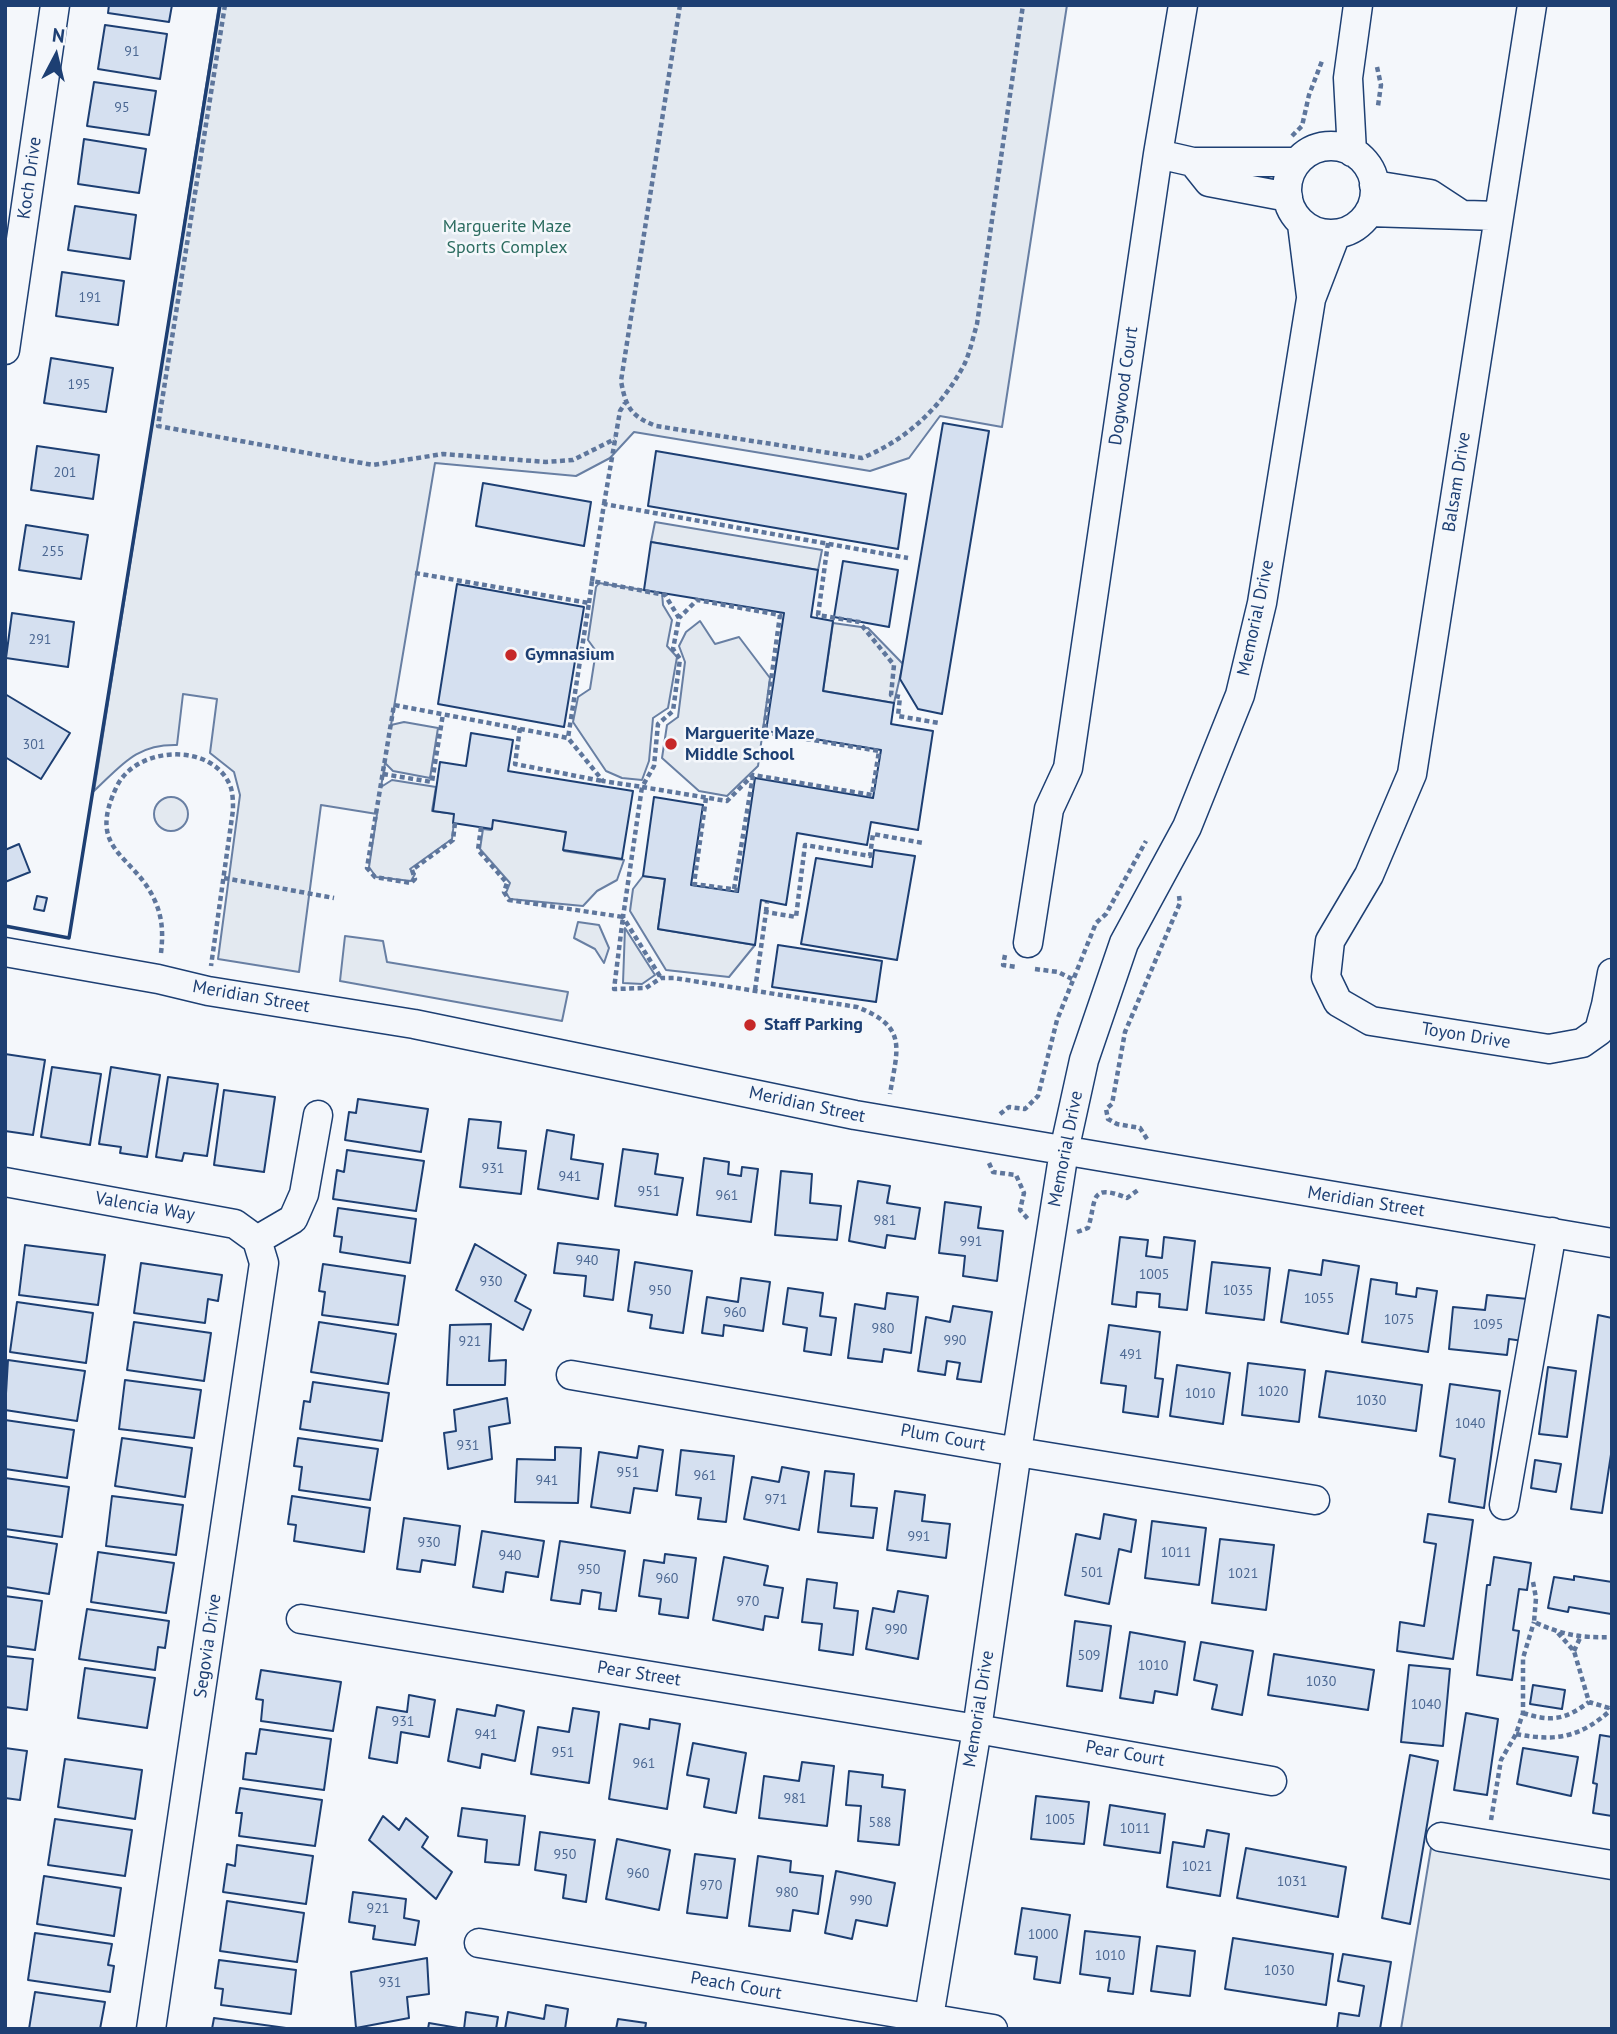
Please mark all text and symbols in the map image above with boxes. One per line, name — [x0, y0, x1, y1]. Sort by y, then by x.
north arrow — [21, 21, 91, 91]
text: N — [51, 22, 66, 48]
house number: 91 — [124, 44, 140, 60]
house number: 95 — [114, 100, 130, 116]
street label: Koch Drive — [14, 135, 46, 221]
park label: Marguerite Maze Sports Complex — [443, 216, 571, 258]
house number: 191 — [79, 290, 101, 306]
street label: Dogwood Court — [1105, 325, 1143, 447]
house number: 195 — [68, 377, 90, 393]
street label: Balsam Drive — [1438, 430, 1476, 534]
house number: 201 — [54, 465, 76, 481]
house number: 255 — [42, 544, 64, 560]
street label: Memorial Drive — [1233, 558, 1279, 678]
house number: 291 — [29, 632, 51, 648]
place label: Gymnasium — [525, 644, 614, 666]
marker: Gymnasium — [503, 647, 519, 663]
place label: Marguerite Maze Middle School — [685, 723, 815, 766]
marker: Marguerite Maze Middle School — [663, 736, 679, 752]
house number: 301 — [23, 737, 45, 753]
street label: Meridian Street — [191, 976, 311, 1018]
place label: Staff Parking — [764, 1014, 863, 1036]
marker: Staff Parking — [742, 1017, 758, 1033]
street label: Toyon Drive — [1420, 1018, 1512, 1054]
street label: Meridian Street — [747, 1082, 867, 1128]
street label: Memorial Drive — [1044, 1089, 1088, 1209]
house number: 931 — [482, 1161, 504, 1177]
house number: 941 — [559, 1169, 581, 1185]
street label: Meridian Street — [1306, 1182, 1426, 1222]
house number: 951 — [638, 1184, 660, 1200]
street label: Valencia Way — [94, 1188, 196, 1226]
house number: 961 — [716, 1188, 738, 1204]
house number: 981 — [874, 1213, 896, 1229]
house number: 991 — [960, 1234, 982, 1250]
house number: 940 — [576, 1253, 598, 1269]
house number: 1005 — [1139, 1267, 1169, 1283]
house number: 930 — [480, 1274, 502, 1290]
house number: 950 — [649, 1283, 671, 1299]
house number: 1035 — [1223, 1283, 1253, 1299]
house number: 1055 — [1304, 1291, 1334, 1307]
house number: 960 — [724, 1305, 746, 1321]
house number: 1075 — [1384, 1312, 1414, 1328]
house number: 1095 — [1473, 1317, 1503, 1333]
house number: 980 — [872, 1321, 894, 1337]
house number: 990 — [944, 1333, 966, 1349]
house number: 921 — [459, 1334, 481, 1350]
house number: 491 — [1120, 1347, 1142, 1363]
house number: 1020 — [1258, 1384, 1288, 1400]
house number: 1010 — [1185, 1386, 1215, 1402]
house number: 1030 — [1356, 1393, 1386, 1409]
house number: 1040 — [1455, 1416, 1485, 1432]
street label: Plum Court — [899, 1420, 987, 1456]
house number: 931 — [457, 1438, 479, 1454]
house number: 951 — [617, 1465, 639, 1481]
house number: 961 — [694, 1468, 716, 1484]
house number: 941 — [536, 1473, 558, 1489]
house number: 971 — [765, 1492, 787, 1508]
house number: 991 — [908, 1529, 930, 1545]
house number: 930 — [418, 1535, 440, 1551]
house number: 1011 — [1161, 1545, 1191, 1561]
house number: 940 — [499, 1548, 521, 1564]
house number: 950 — [578, 1562, 600, 1578]
house number: 501 — [1081, 1565, 1103, 1581]
house number: 1021 — [1228, 1566, 1258, 1582]
house number: 960 — [656, 1571, 678, 1587]
street label: Segovia Drive — [190, 1592, 226, 1700]
house number: 970 — [737, 1594, 759, 1610]
house number: 990 — [885, 1622, 907, 1638]
house number: 509 — [1078, 1648, 1100, 1664]
street label: Memorial Drive — [959, 1649, 999, 1769]
street label: Pear Street — [596, 1657, 682, 1691]
house number: 1010 — [1138, 1658, 1168, 1674]
house number: 1030 — [1306, 1674, 1336, 1690]
house number: 1040 — [1411, 1697, 1441, 1713]
house number: 931 — [392, 1714, 414, 1730]
house number: 941 — [475, 1727, 497, 1743]
street label: Pear Court — [1084, 1736, 1166, 1772]
house number: 951 — [552, 1745, 574, 1761]
house number: 961 — [633, 1756, 655, 1772]
house number: 981 — [784, 1791, 806, 1807]
house number: 1005 — [1045, 1812, 1075, 1828]
house number: 588 — [869, 1815, 891, 1831]
house number: 1011 — [1120, 1821, 1150, 1837]
house number: 950 — [554, 1847, 576, 1863]
house number: 1021 — [1182, 1859, 1212, 1875]
house number: 960 — [627, 1866, 649, 1882]
house number: 1031 — [1277, 1874, 1307, 1890]
house number: 970 — [700, 1878, 722, 1894]
house number: 980 — [776, 1885, 798, 1901]
house number: 990 — [850, 1893, 872, 1909]
house number: 921 — [367, 1901, 389, 1917]
house number: 1000 — [1028, 1927, 1058, 1943]
house number: 1010 — [1095, 1948, 1125, 1964]
house number: 1030 — [1264, 1963, 1294, 1979]
street label: Peach Court — [689, 1967, 783, 2005]
house number: 931 — [379, 1975, 401, 1991]

